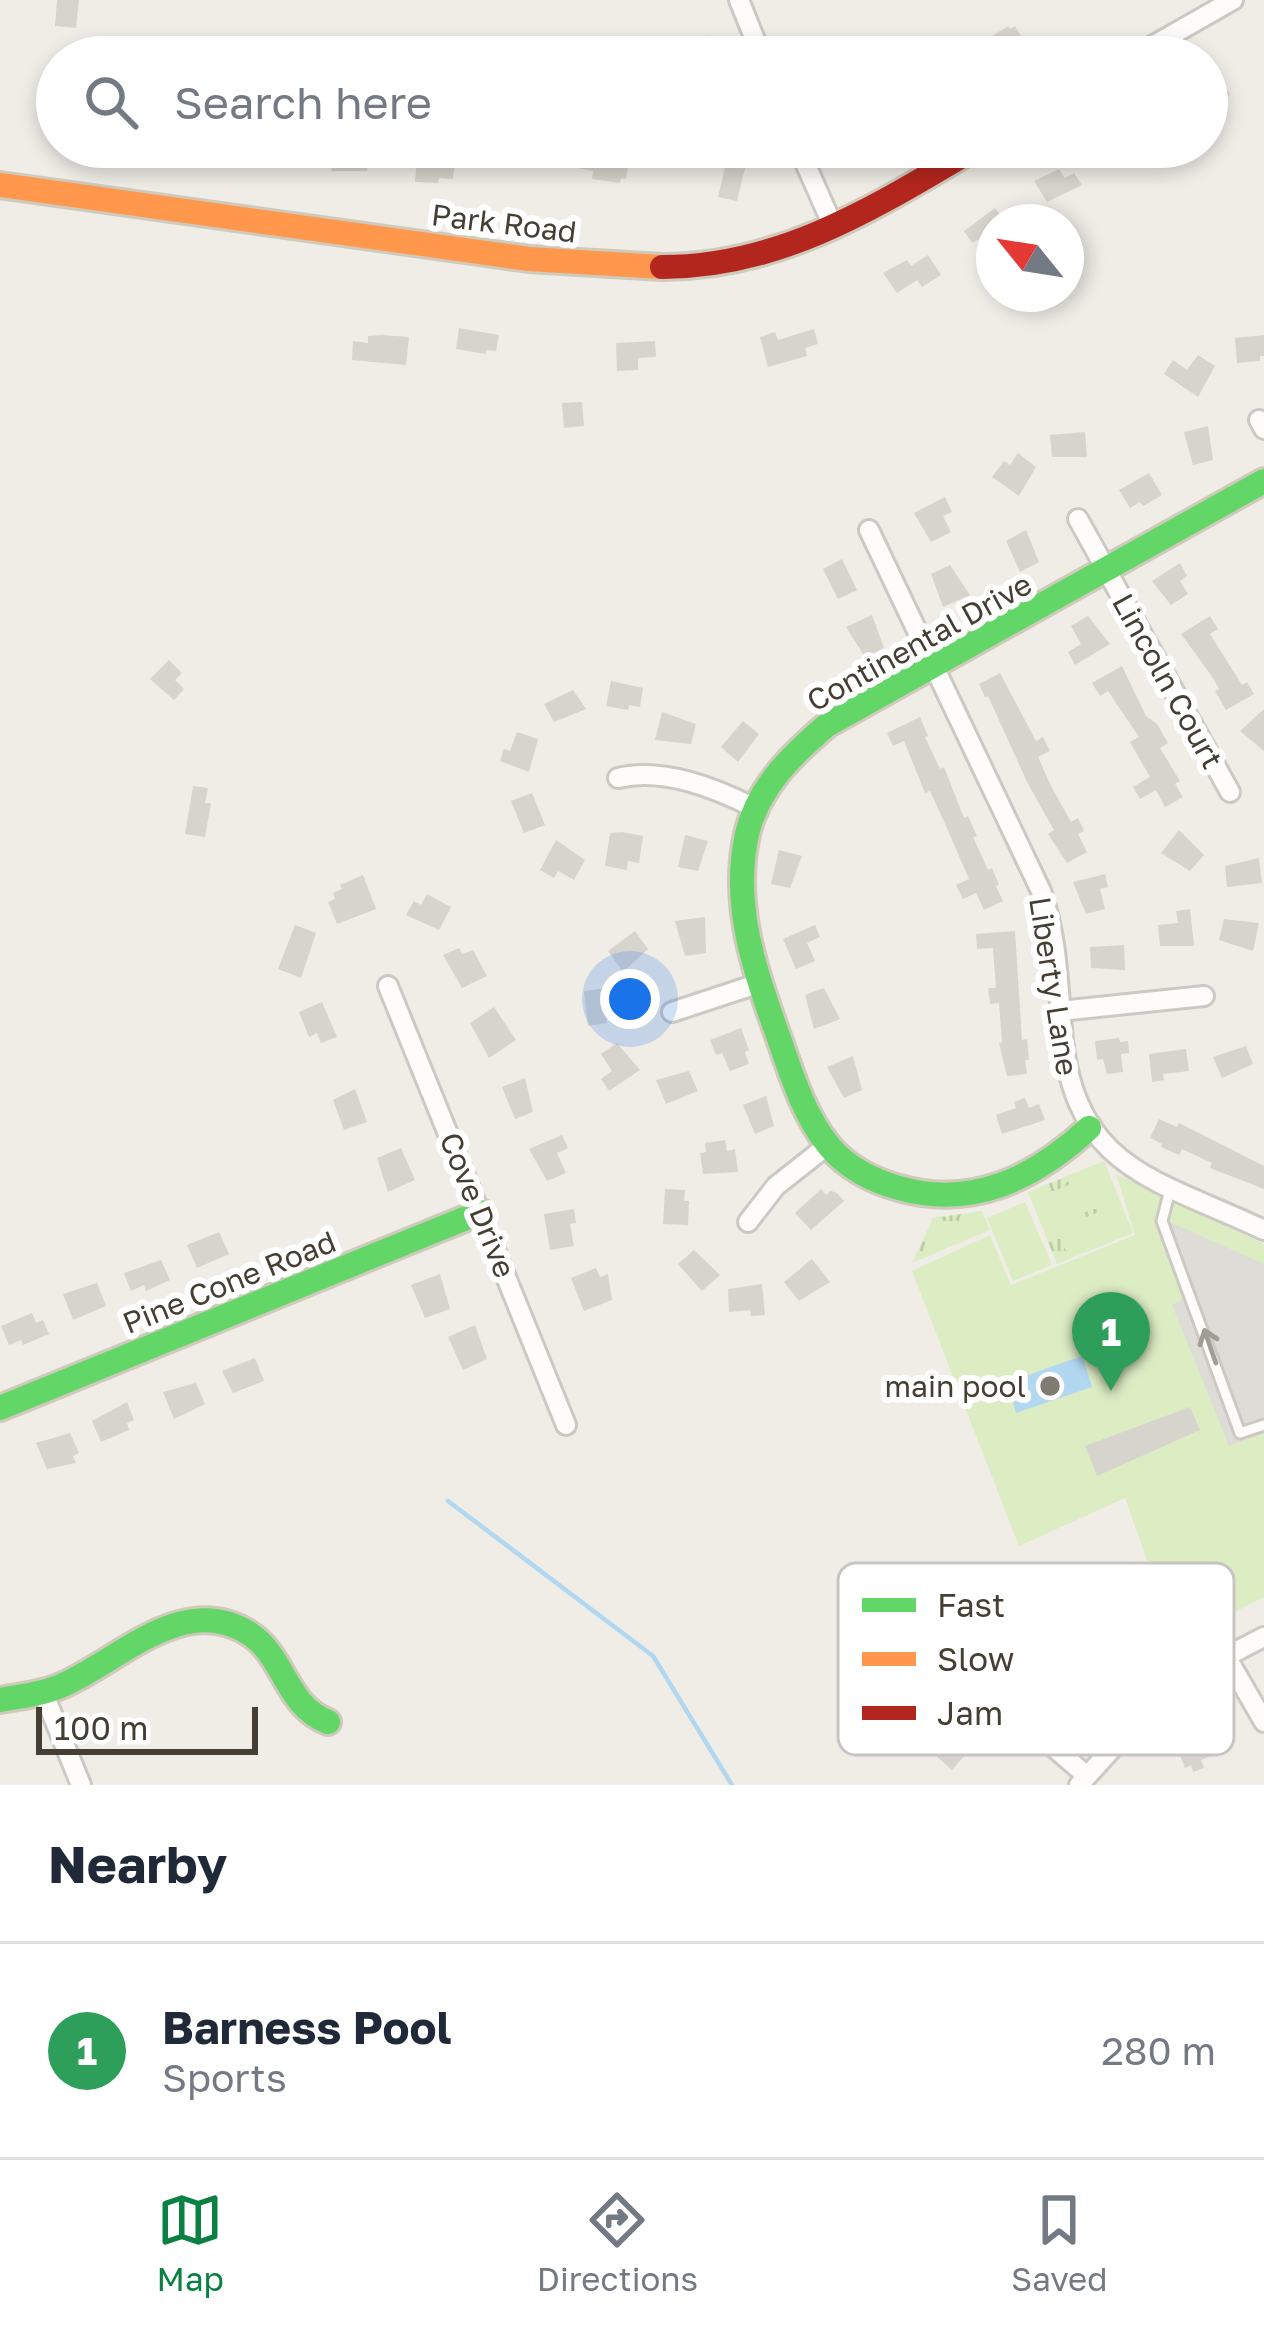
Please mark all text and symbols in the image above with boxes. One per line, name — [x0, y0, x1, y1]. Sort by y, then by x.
search box — [36, 36, 1228, 168]
icon: search — [78, 69, 144, 135]
text: Search here — [174, 75, 432, 129]
street label: Park Road — [429, 196, 579, 250]
north arrow — [976, 204, 1084, 312]
street label: Continental Drive — [801, 565, 1037, 719]
street label: Lincoln Court — [1105, 587, 1231, 775]
street label: Liberty Lane — [1022, 894, 1086, 1078]
your location — [600, 969, 660, 1029]
street label: Cove Drive — [433, 1127, 523, 1283]
street label: Pine Cone Road — [117, 1223, 341, 1341]
pin: 1 — [1072, 1292, 1150, 1391]
one-way arrow — [1198, 1328, 1219, 1365]
place label: main pool — [884, 1368, 1026, 1404]
marker: main pool — [1037, 1373, 1063, 1399]
legend — [838, 1563, 1234, 1755]
text: Fast — [937, 1585, 1005, 1624]
text: Slow — [937, 1639, 1015, 1678]
text: Jam — [937, 1693, 1003, 1732]
scale bar — [36, 1701, 258, 1754]
text: 100 m — [54, 1708, 148, 1747]
text: Nearby — [48, 1833, 227, 1894]
text: Barness Pool — [162, 2000, 452, 2054]
text: 1 — [77, 2027, 97, 2074]
text: 280 m — [1101, 2027, 1216, 2074]
text: Sports — [162, 2054, 287, 2101]
tab: Map — [157, 2187, 224, 2298]
tab: Directions — [537, 2187, 698, 2298]
tab: Saved — [1011, 2187, 1107, 2298]

